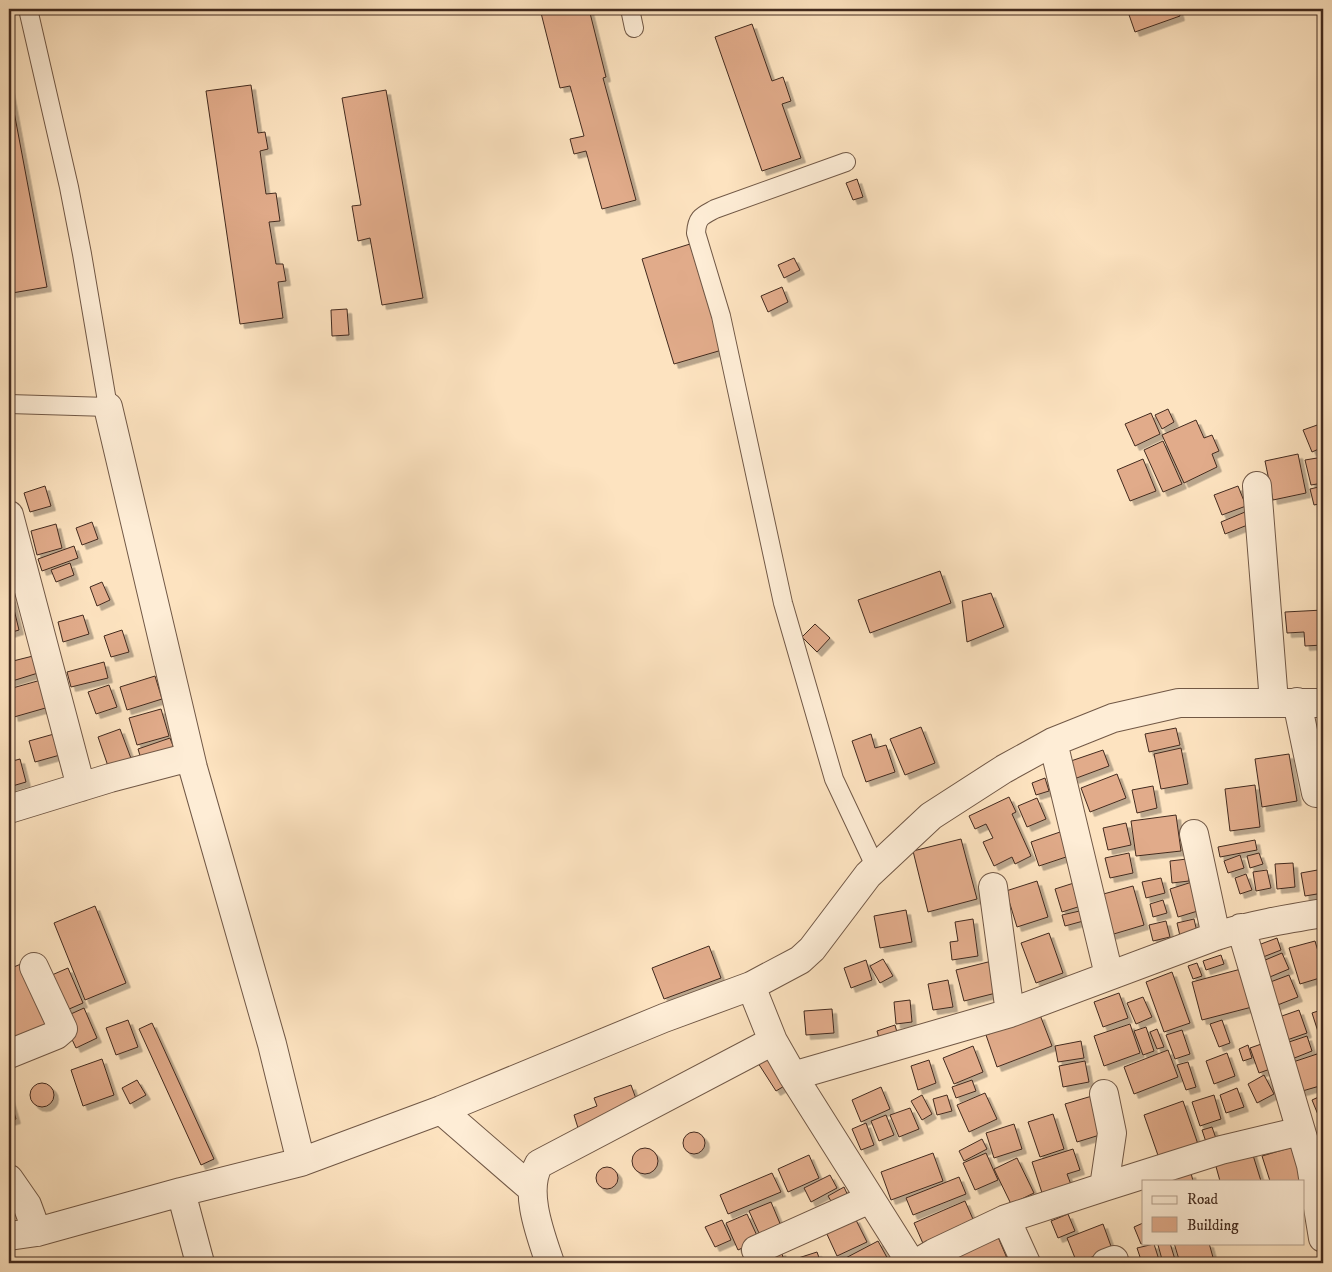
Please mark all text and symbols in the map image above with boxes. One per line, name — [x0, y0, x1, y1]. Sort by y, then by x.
legend — [1142, 1180, 1304, 1244]
text: Road — [1187, 1190, 1219, 1209]
text: Building — [1187, 1216, 1239, 1235]

